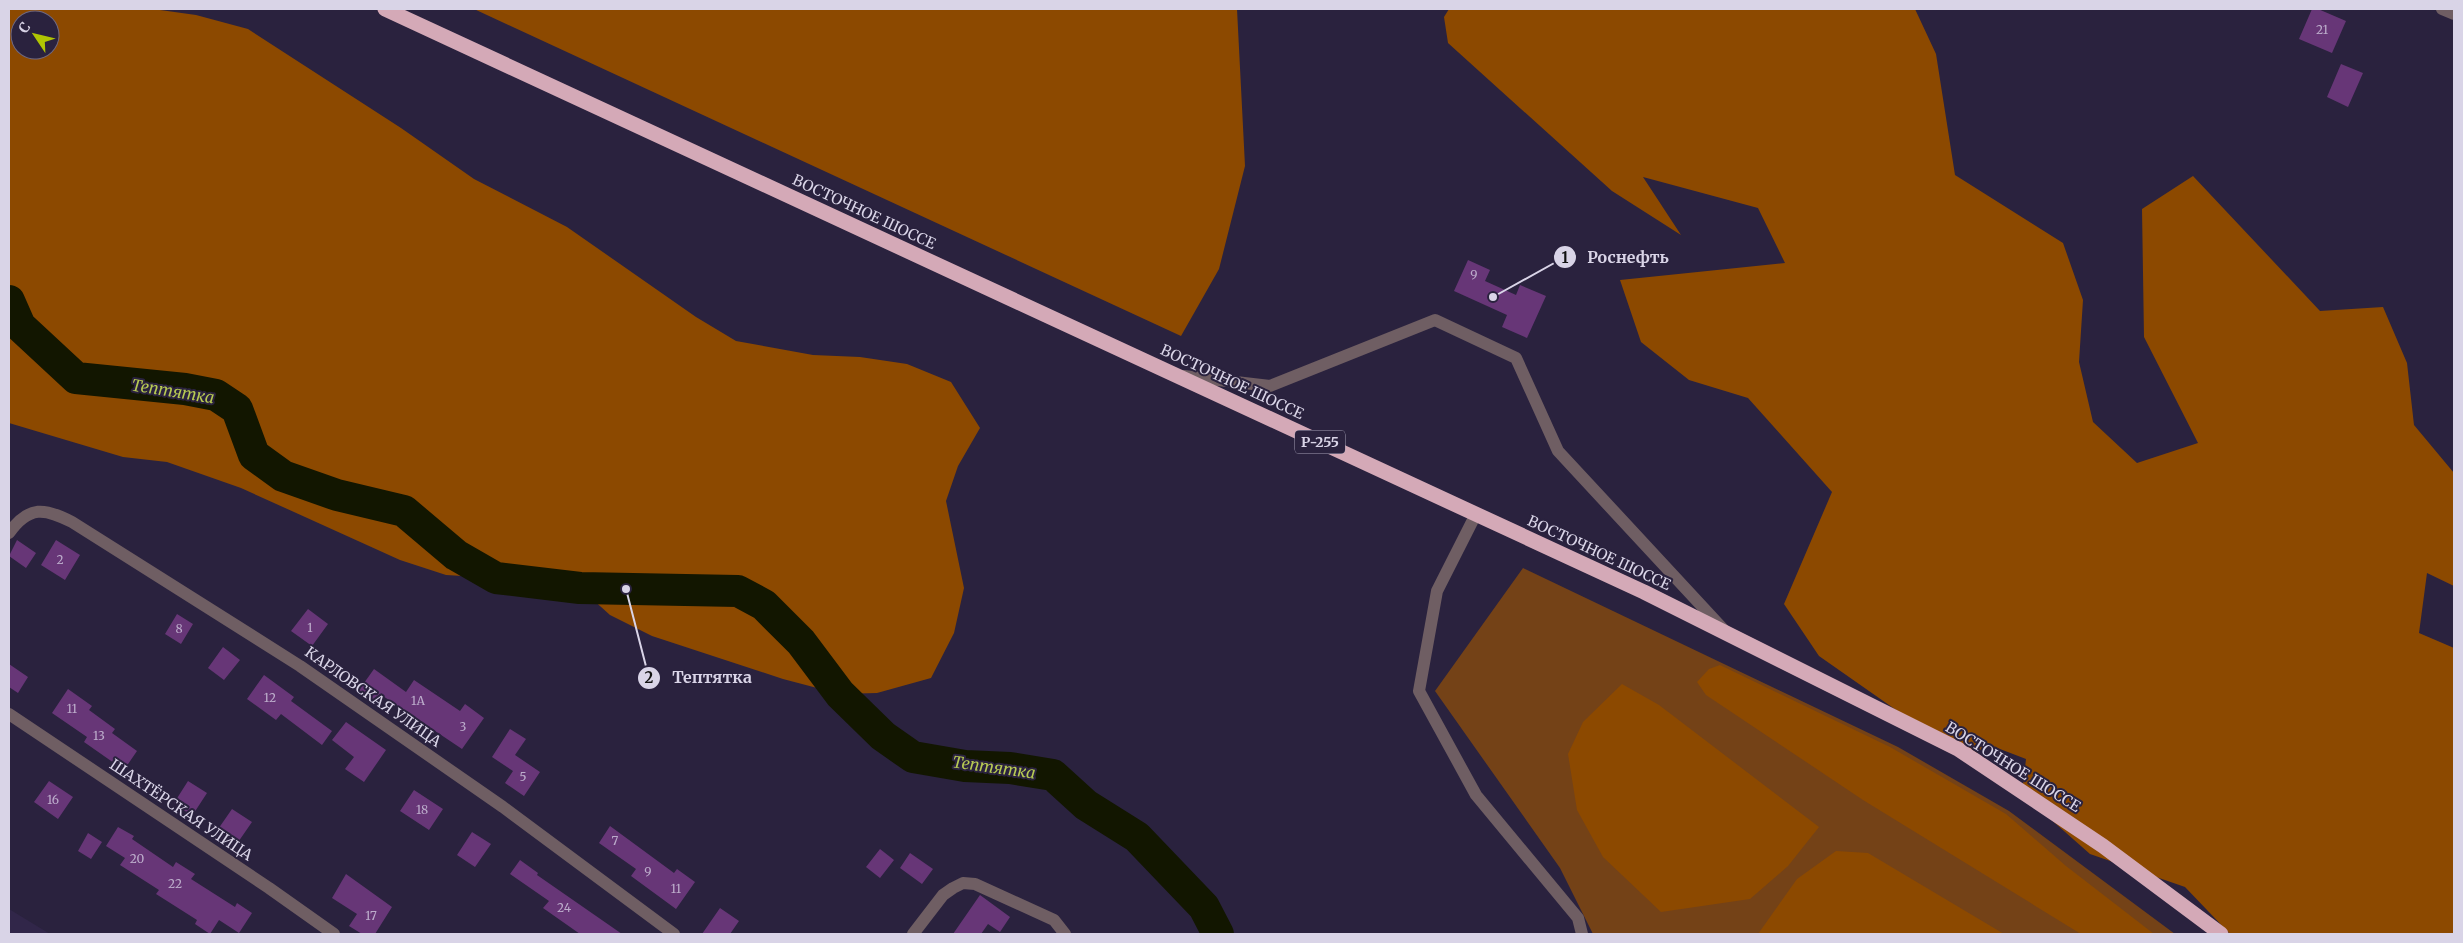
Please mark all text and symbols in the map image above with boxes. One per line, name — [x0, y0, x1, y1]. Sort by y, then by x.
north arrow — [10, 10, 60, 60]
text: С — [14, 19, 34, 37]
house number: 21 — [2316, 22, 2329, 37]
street label: ВОСТОЧНОЕ ШОССЕ — [790, 170, 939, 253]
callout: Роснефть — [1552, 242, 1679, 273]
text: Роснефть — [1587, 247, 1669, 267]
text: 1 — [1562, 248, 1569, 267]
house number: 9 — [1470, 267, 1478, 282]
street label: ВОСТОЧНОЕ ШОССЕ — [1158, 340, 1307, 423]
water label: Тептятка — [130, 375, 216, 407]
road number: Р-255 — [1295, 431, 1345, 454]
street label: ВОСТОЧНОЕ ШОССЕ — [1525, 511, 1674, 594]
house number: 2 — [56, 552, 64, 567]
house number: 1 — [307, 620, 313, 635]
house number: 8 — [175, 621, 183, 636]
street label: КАРЛОВСКАЯ УЛИЦА — [301, 642, 445, 751]
callout: Тептятка — [637, 662, 761, 693]
text: Тептятка — [672, 667, 752, 687]
text: 2 — [645, 668, 654, 687]
house number: 12 — [264, 690, 276, 705]
house number: 1А — [411, 693, 426, 708]
house number: 11 — [67, 701, 78, 716]
street label: ВОСТОЧНОЕ ШОССЕ — [1942, 717, 2085, 816]
house number: 3 — [460, 719, 467, 734]
house number: 13 — [93, 728, 105, 743]
water label: Тептятка — [951, 751, 1037, 783]
street label: ШАХТЁРСКАЯ УЛИЦА — [106, 755, 257, 865]
house number: 5 — [519, 769, 527, 784]
house number: 16 — [47, 792, 59, 807]
house number: 18 — [416, 802, 428, 817]
house number: 7 — [612, 833, 619, 848]
house number: 20 — [130, 851, 145, 866]
house number: 9 — [644, 864, 652, 879]
house number: 22 — [168, 876, 182, 891]
house number: 11 — [671, 881, 682, 896]
house number: 24 — [557, 900, 572, 915]
house number: 17 — [365, 908, 377, 923]

